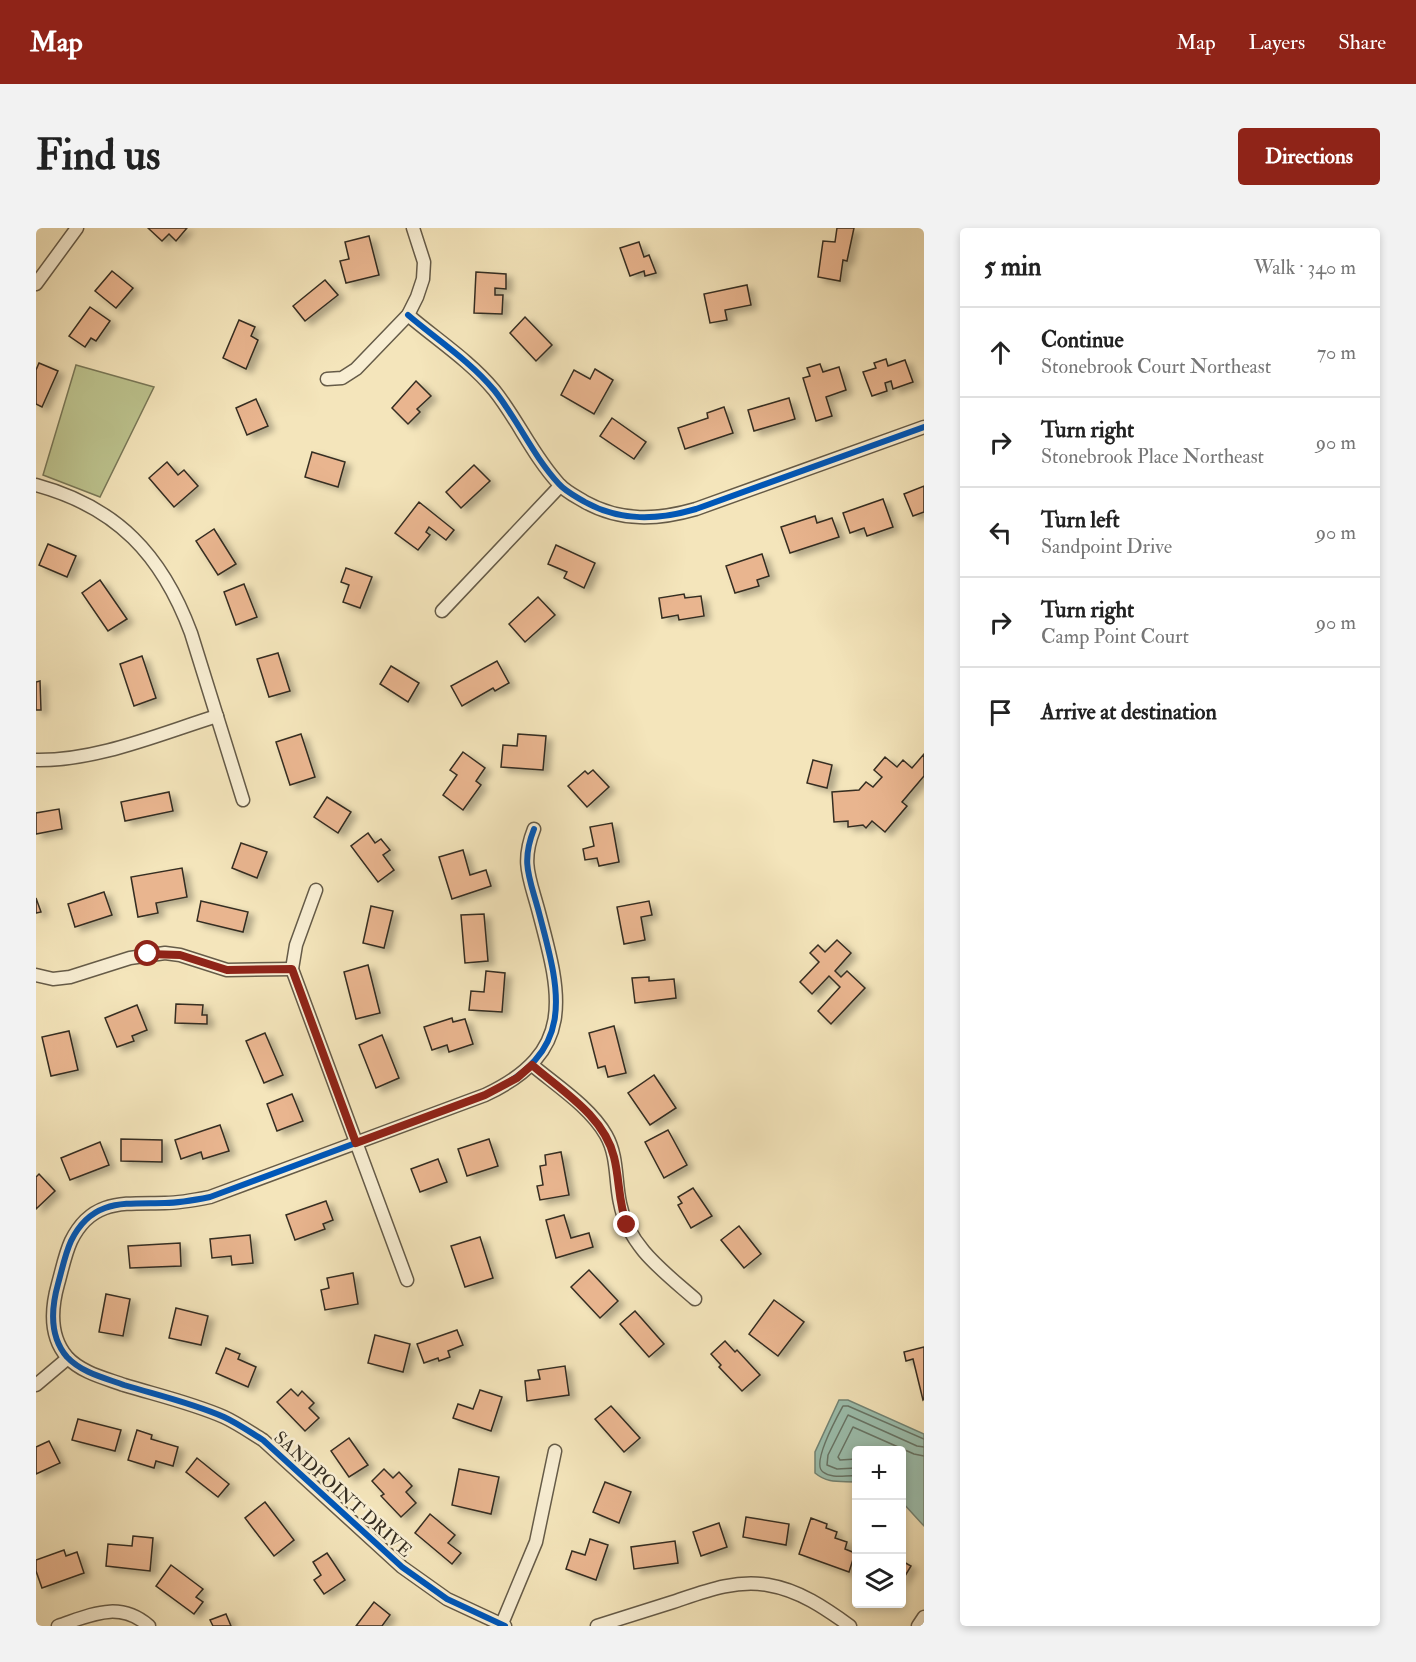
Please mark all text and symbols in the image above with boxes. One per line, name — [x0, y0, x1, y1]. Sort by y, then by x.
text: Map — [30, 25, 83, 60]
text: Map — [1176, 29, 1216, 56]
text: Layers — [1249, 29, 1305, 56]
text: Share — [1338, 29, 1386, 56]
button: Directions — [1238, 128, 1380, 185]
text: Find us — [36, 130, 160, 182]
text: 5 min — [984, 251, 1041, 283]
text: Walk · 340 m — [1254, 255, 1356, 280]
text: Continue — [1041, 326, 1124, 354]
icon: ahead — [984, 336, 1017, 369]
text: 70 m — [1317, 340, 1356, 365]
text: Stonebrook Court Northeast — [1041, 354, 1271, 379]
text: Turn right — [1041, 416, 1134, 444]
icon: right — [984, 426, 1017, 459]
text: 90 m — [1316, 430, 1356, 455]
text: Stonebrook Place Northeast — [1041, 444, 1264, 469]
text: Turn left — [1041, 506, 1120, 534]
icon: left — [984, 516, 1017, 549]
text: 90 m — [1316, 520, 1356, 545]
text: Sandpoint Drive — [1041, 534, 1172, 559]
text: Turn right — [1041, 596, 1134, 624]
icon: right — [984, 606, 1017, 639]
text: 90 m — [1316, 610, 1356, 635]
text: Camp Point Court — [1041, 624, 1189, 649]
icon: arrive — [984, 696, 1017, 729]
text: Arrive at destination — [1041, 698, 1217, 726]
route start — [134, 940, 160, 966]
route end — [613, 1211, 639, 1237]
street label: SANDPOINT DRIVE — [269, 1426, 417, 1562]
map controls — [852, 1446, 906, 1608]
button: + — [852, 1446, 906, 1500]
button: − — [852, 1500, 906, 1554]
button: layers — [852, 1554, 906, 1608]

